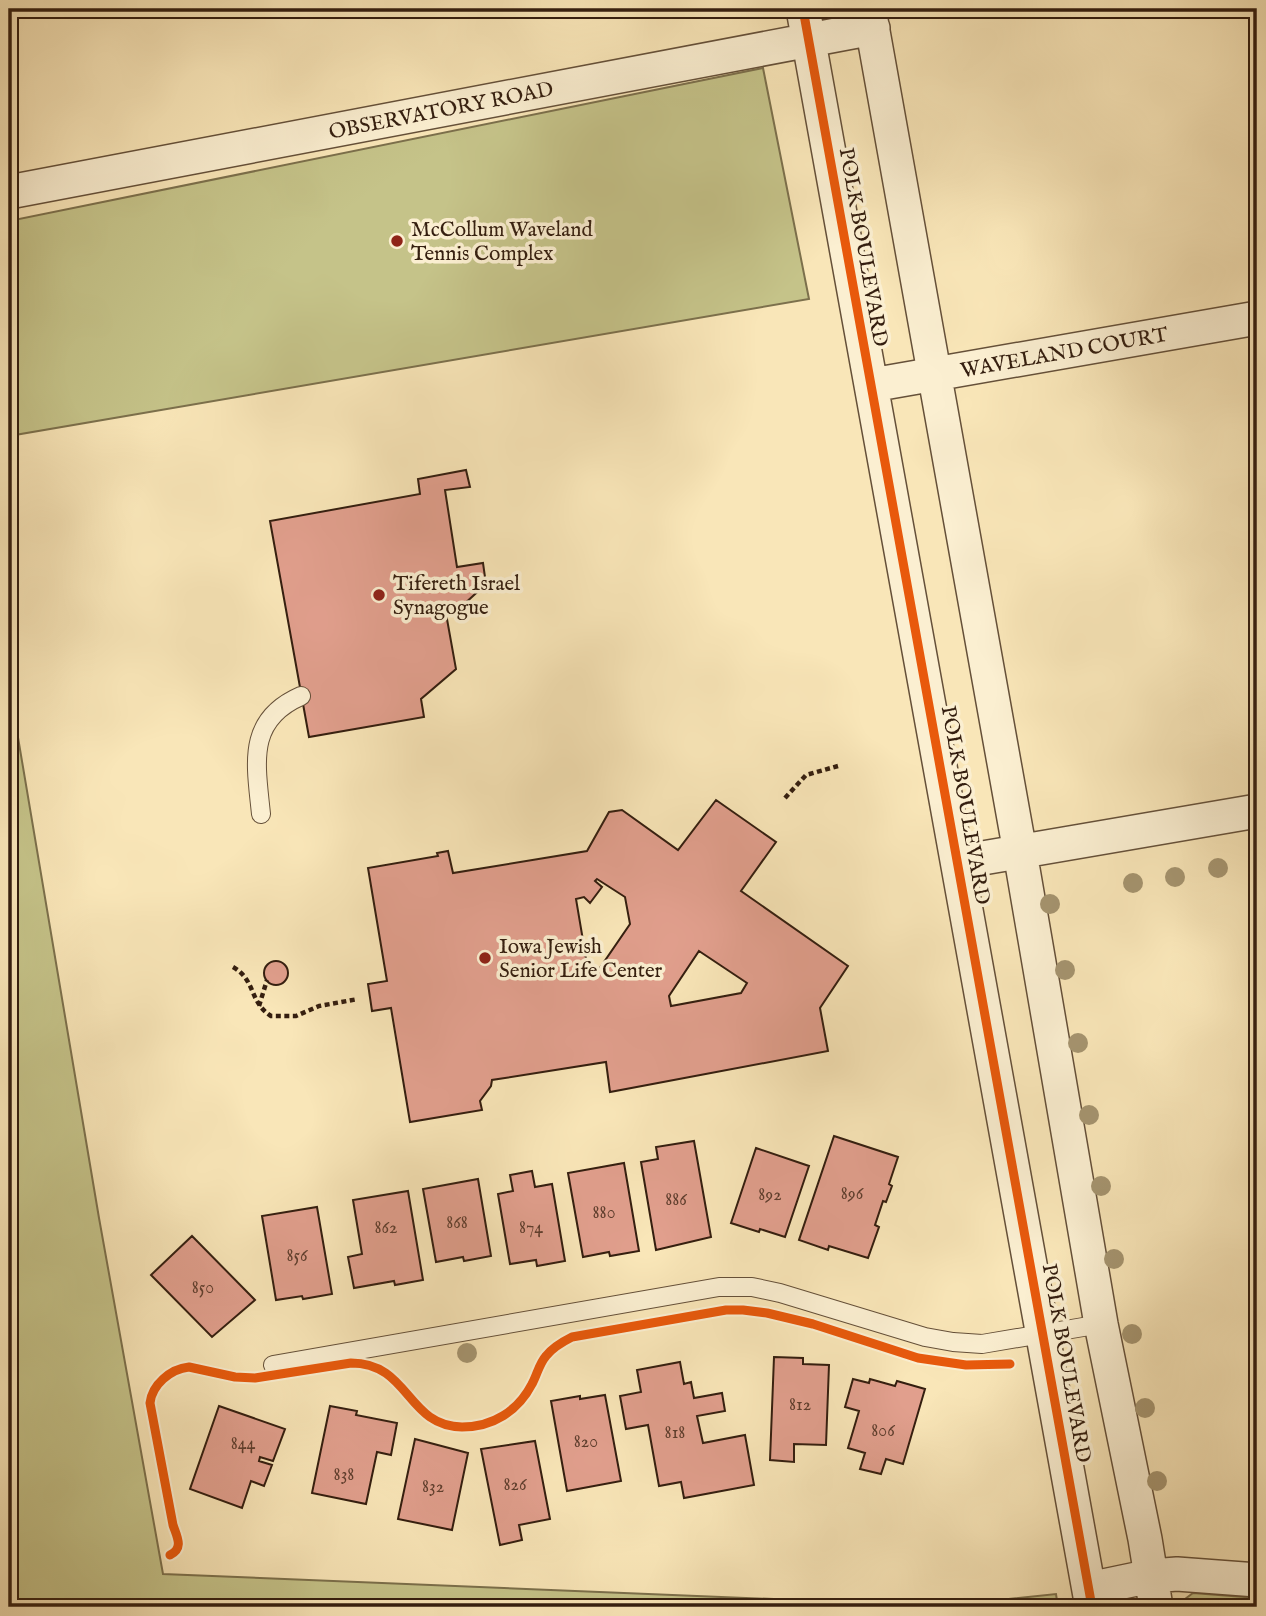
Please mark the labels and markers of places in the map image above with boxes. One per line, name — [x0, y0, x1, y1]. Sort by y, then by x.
place label: McCollum Waveland Tennis Complex — [411, 217, 593, 268]
marker: McCollum Waveland Tennis Complex — [389, 233, 405, 249]
place label: Tifereth Israel Synagogue — [393, 571, 520, 622]
marker: Tifereth Israel Synagogue — [371, 587, 387, 603]
place label: Iowa Jewish Senior Life Center — [499, 934, 663, 985]
marker: Iowa Jewish Senior Life Center — [477, 950, 493, 966]

